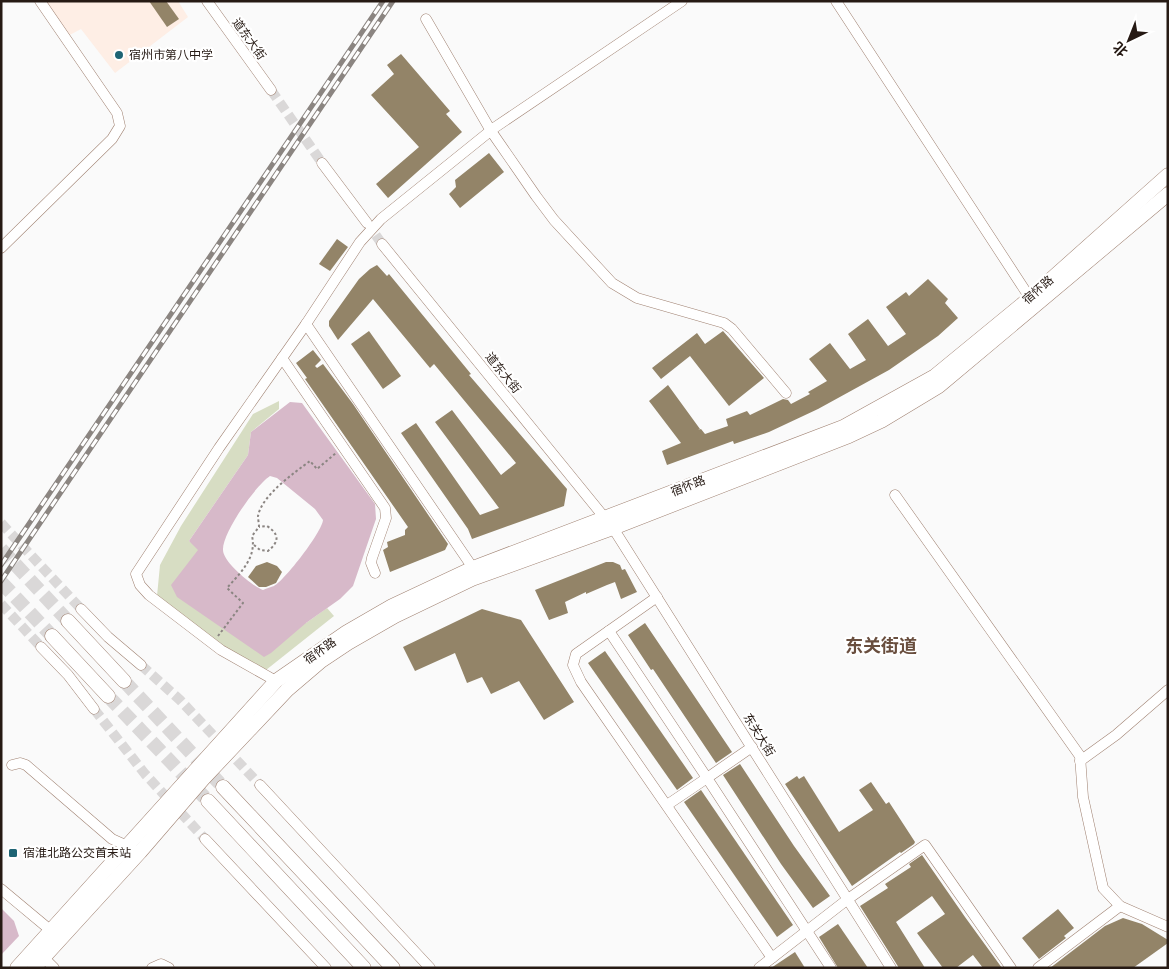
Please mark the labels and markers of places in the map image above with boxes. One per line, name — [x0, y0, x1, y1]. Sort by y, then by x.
place label: 宿州市第八中学 — [129, 48, 213, 62]
marker: 宿州市第八中学 — [113, 49, 125, 61]
place label: 宿淮北路公交首末站 — [23, 846, 131, 860]
marker: 宿淮北路公交首末站 — [7, 847, 19, 859]

